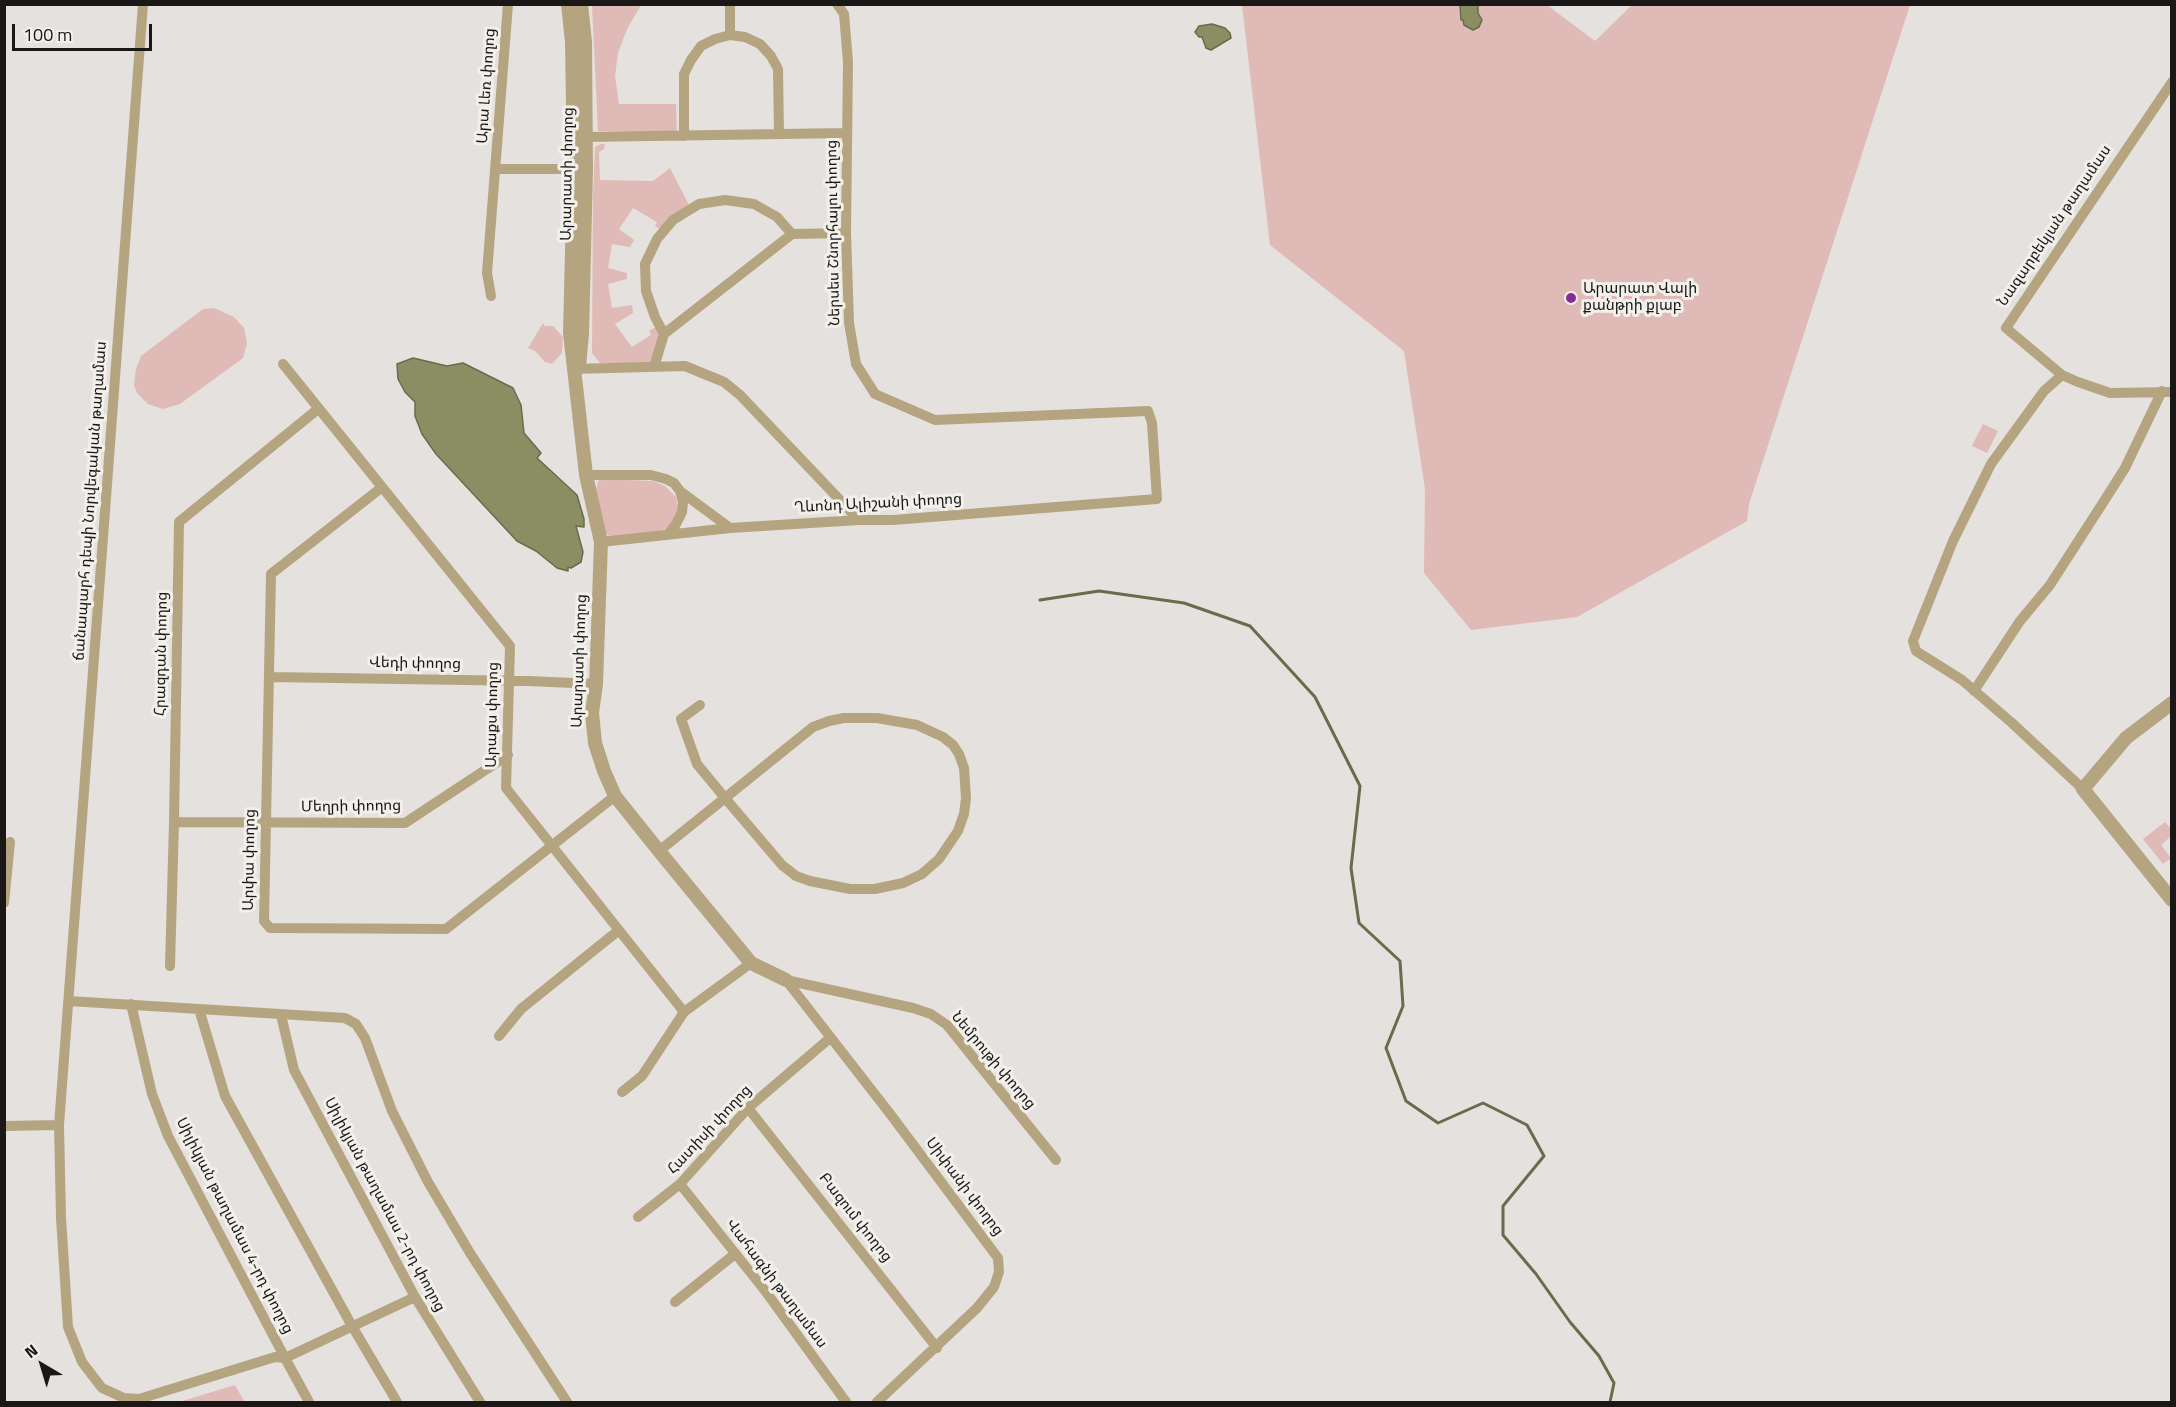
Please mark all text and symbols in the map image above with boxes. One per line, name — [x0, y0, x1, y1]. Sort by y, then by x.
scale bar — [15, 12, 154, 50]
text: 100 m — [23, 21, 72, 48]
street label: Արա Լեռ փողոց — [474, 28, 500, 144]
street label: Արարատի փողոց — [558, 107, 578, 241]
street label: Ներսես Շնորհալու փողոց — [823, 140, 845, 326]
street label: Նազարբեկյան թաղամաս — [1994, 142, 2116, 310]
place label: Արարատ Վալի քանթրի քլաբ — [1583, 280, 1697, 315]
marker: Արարատ Վալի քանթրի քլաբ — [1564, 291, 1578, 305]
street label: ճանապարհ դեպի Նորվեգական թաղամաս — [71, 341, 111, 661]
street label: Ղևոնդ Ալիշանի փողոց — [794, 491, 962, 517]
street label: Հրազդան փողոց — [152, 592, 172, 716]
street label: Արարատի փողոց — [569, 594, 591, 728]
street label: Վեդի փողոց — [369, 654, 461, 674]
street label: Արաքս փողոց — [483, 662, 503, 768]
street label: Մեղրի փողոց — [301, 797, 401, 817]
street label: Արփա փողոց — [240, 809, 260, 911]
street label: Նեմրութի փողոց — [947, 1009, 1039, 1113]
street label: Հատիսի փողոց — [664, 1082, 756, 1178]
street label: Սիլիկյան թաղամաս 2-րդ փողոց — [320, 1095, 448, 1315]
street label: Սիլիկյան թաղամաս 4-րդ փողոց — [171, 1115, 297, 1337]
street label: Սիփանի փողոց — [921, 1134, 1007, 1240]
street label: Բազում փողոց — [815, 1170, 895, 1266]
street label: Վահագնի թաղամաս — [722, 1216, 830, 1352]
north arrow — [12, 1335, 72, 1395]
text: N — [19, 1338, 43, 1364]

